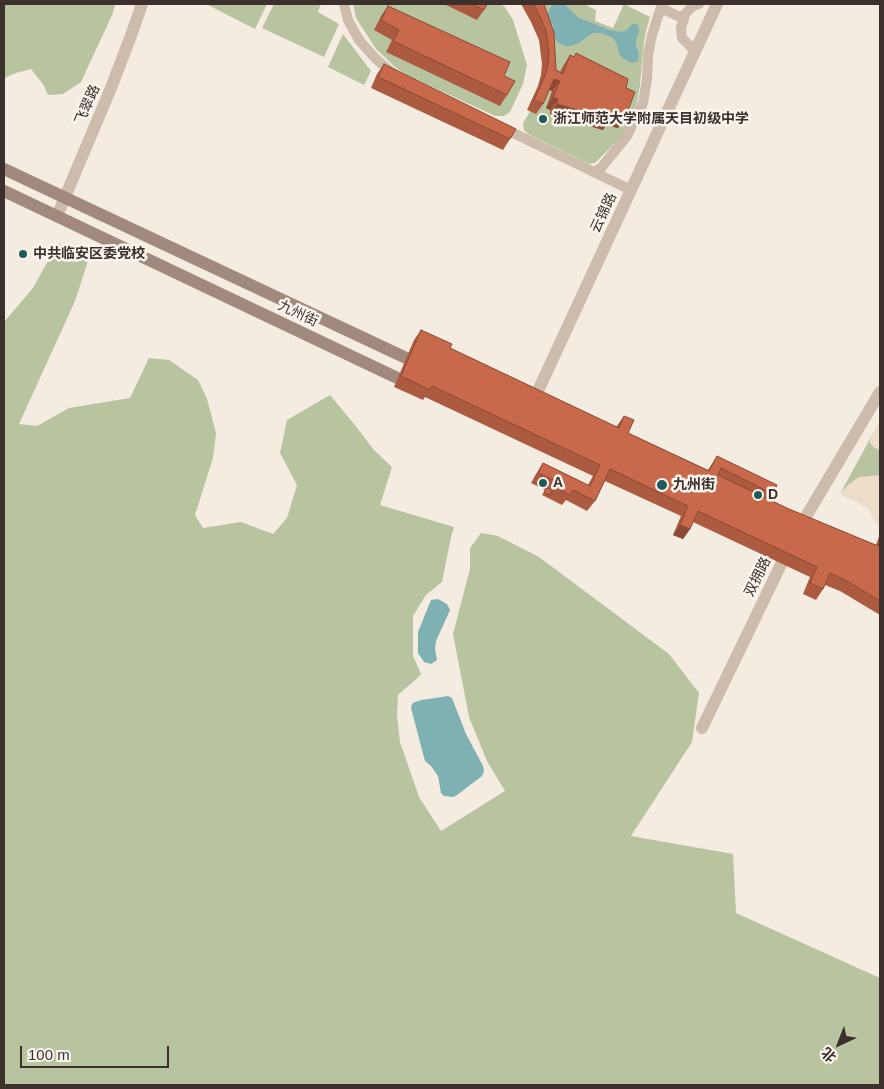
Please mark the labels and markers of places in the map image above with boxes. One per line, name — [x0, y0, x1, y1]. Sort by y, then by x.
place label: 浙江师范大学附属天目初级中学 — [553, 111, 749, 127]
marker: 浙江师范大学附属天目初级中学 — [537, 113, 549, 125]
place label: 中共临安区委党校 — [33, 246, 145, 262]
marker: 中共临安区委党校 — [17, 248, 29, 260]
place label: A — [553, 475, 563, 491]
marker: A — [537, 477, 549, 489]
place label: 九州街 — [673, 477, 715, 493]
marker: 九州街 — [655, 478, 669, 492]
place label: D — [768, 487, 778, 503]
marker: D — [752, 489, 764, 501]

